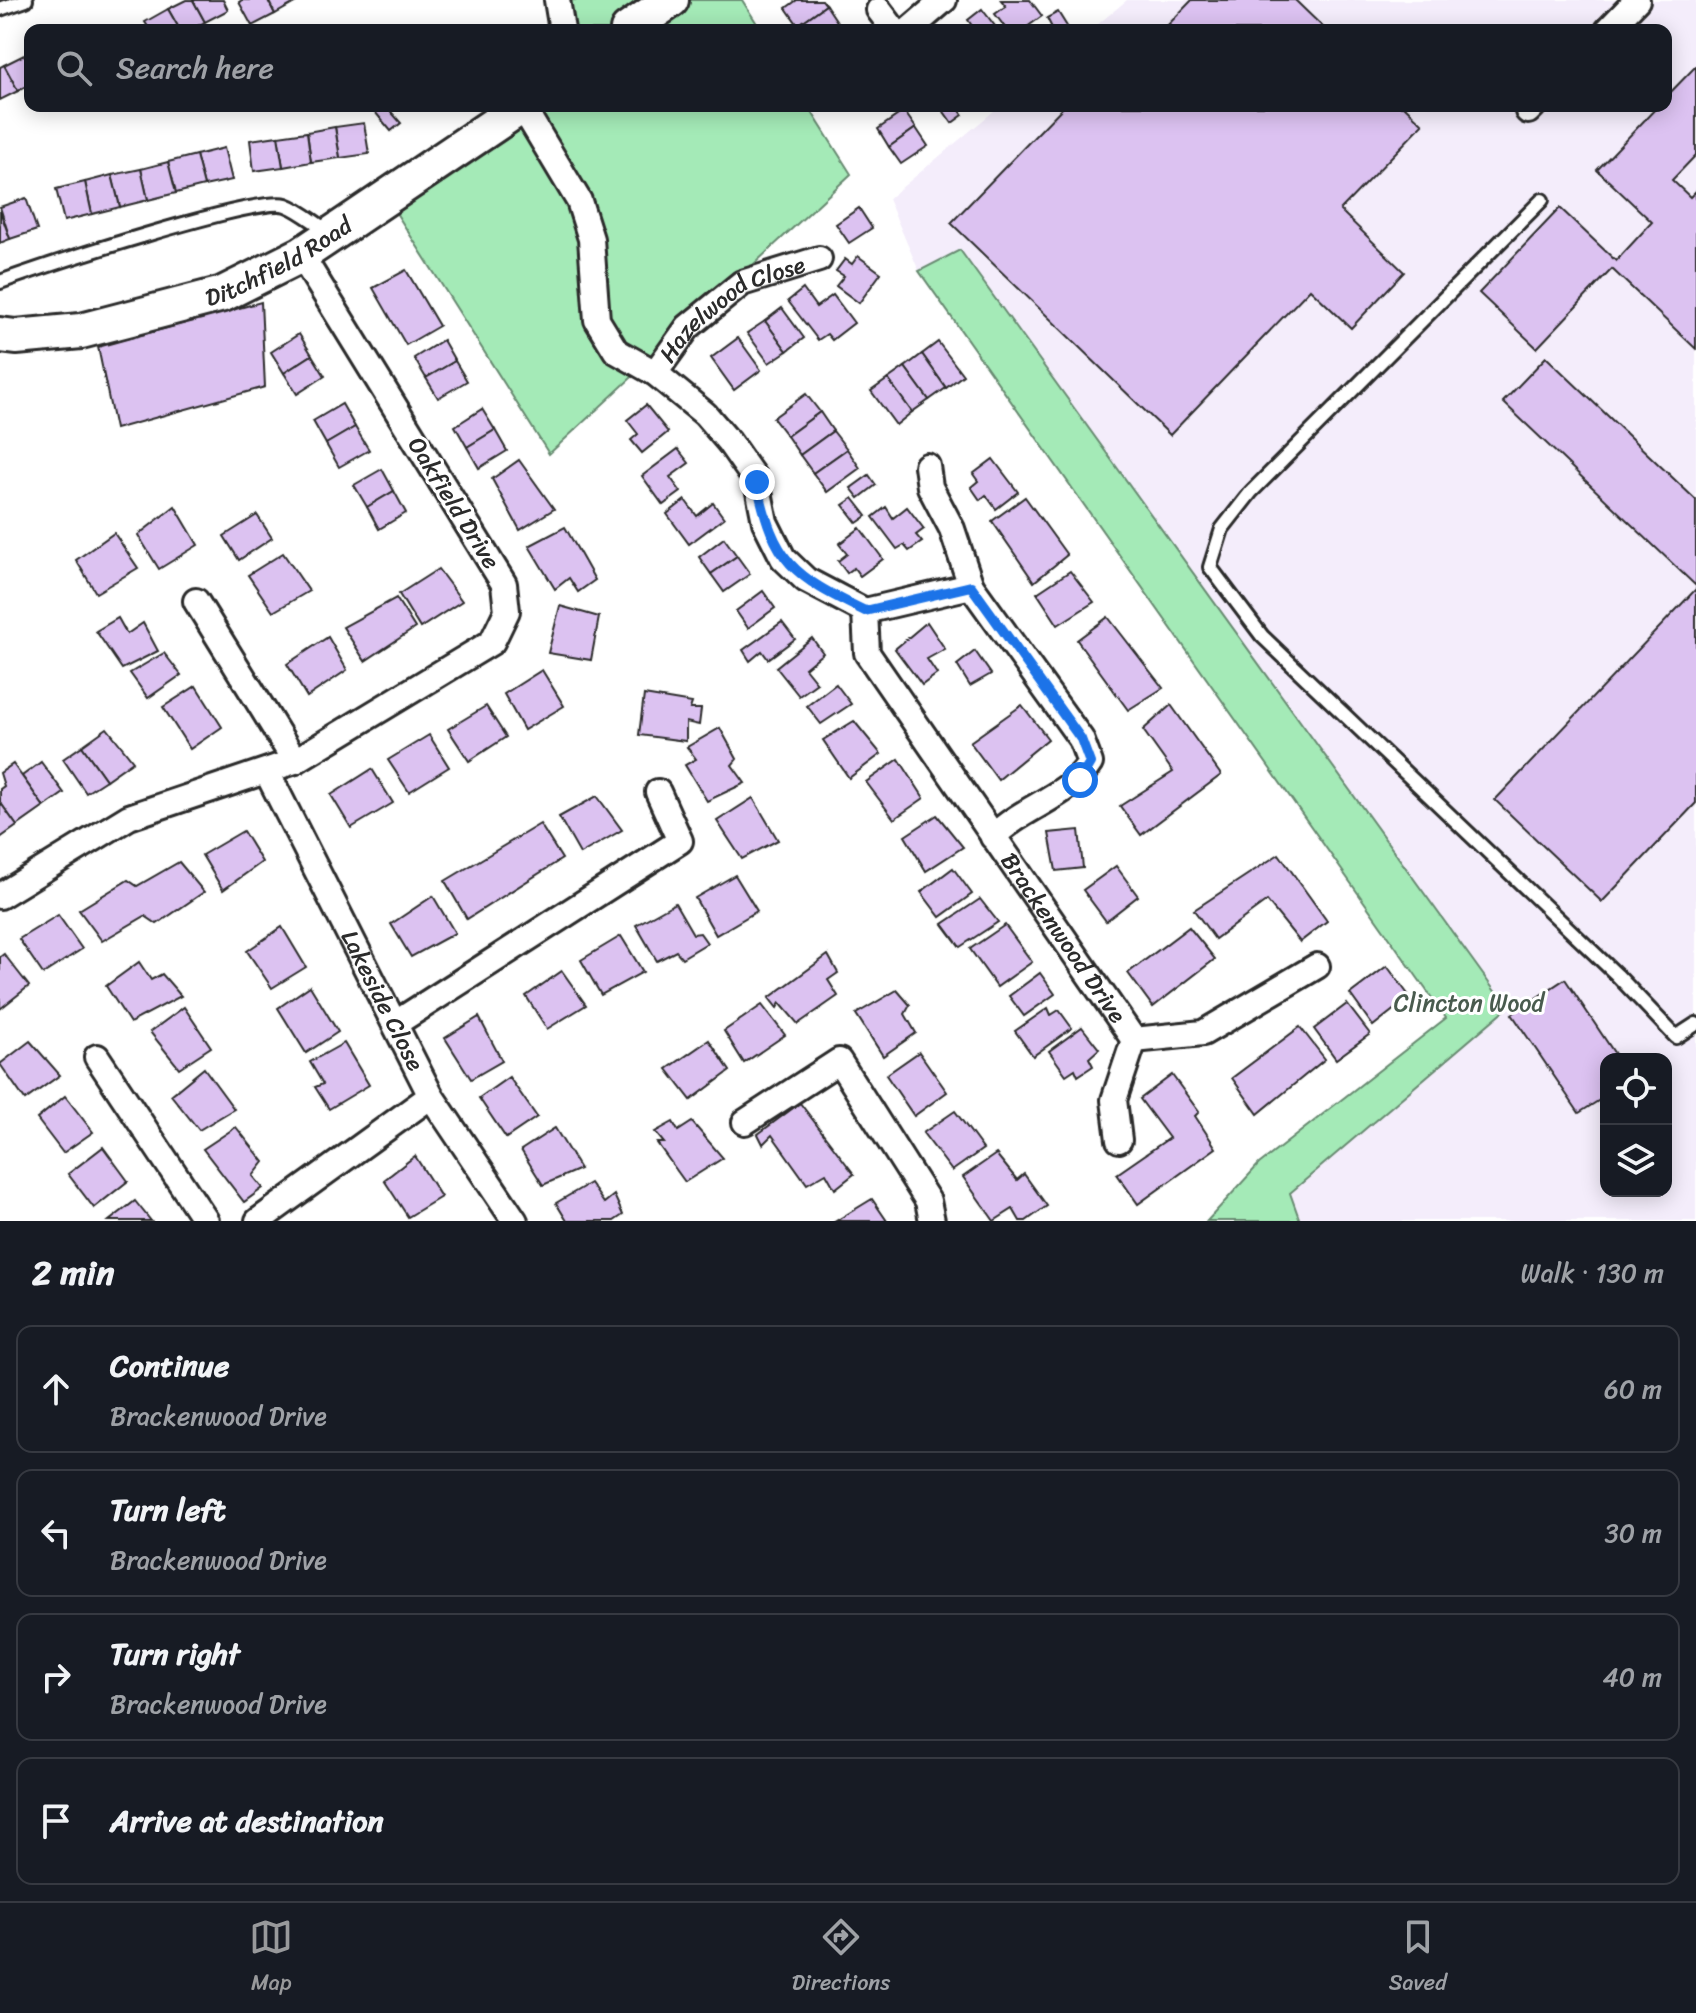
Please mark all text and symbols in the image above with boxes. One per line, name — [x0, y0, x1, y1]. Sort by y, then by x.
search box — [24, 24, 1672, 112]
text: Search here — [116, 41, 274, 95]
icon: search — [52, 46, 96, 90]
street label: Ditchfield Road — [201, 204, 362, 319]
street label: Hazelwood Close — [648, 243, 811, 372]
street label: Oakfield Drive — [396, 428, 512, 578]
route end — [739, 464, 775, 500]
route start — [1062, 762, 1098, 798]
street label: Brackenwood Drive — [989, 843, 1138, 1032]
street label: Lakeside Close — [329, 922, 436, 1079]
park label: Clincton Wood — [1394, 982, 1546, 1024]
map controls — [1600, 1053, 1672, 1197]
button: locate — [1600, 1053, 1672, 1125]
button: layers — [1600, 1125, 1672, 1197]
text: 2 min — [32, 1243, 114, 1303]
text: Walk · 130 m — [1521, 1250, 1664, 1296]
text: Continue — [110, 1339, 229, 1393]
text: 60 m — [1604, 1366, 1662, 1412]
icon: ahead — [34, 1367, 78, 1411]
text: Brackenwood Drive — [110, 1393, 327, 1439]
text: Turn left — [110, 1483, 226, 1537]
text: 30 m — [1605, 1510, 1662, 1556]
icon: left — [34, 1511, 78, 1555]
text: Brackenwood Drive — [110, 1537, 327, 1583]
text: Turn right — [110, 1627, 240, 1681]
text: 40 m — [1603, 1654, 1662, 1700]
icon: right — [34, 1655, 78, 1699]
text: Brackenwood Drive — [110, 1681, 327, 1727]
text: Arrive at destination — [110, 1794, 384, 1848]
icon: arrive — [34, 1799, 78, 1843]
tab: Map — [249, 1915, 293, 2002]
tab: Directions — [792, 1915, 890, 2002]
tab: Saved — [1389, 1915, 1447, 2002]

